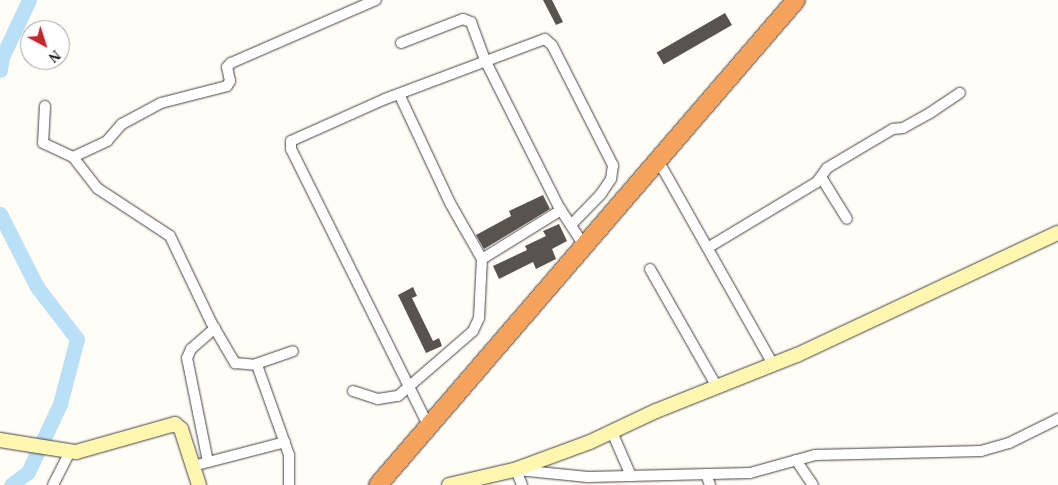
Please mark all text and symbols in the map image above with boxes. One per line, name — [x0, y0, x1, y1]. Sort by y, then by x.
north arrow — [20, 20, 70, 70]
text: N — [46, 47, 63, 65]

